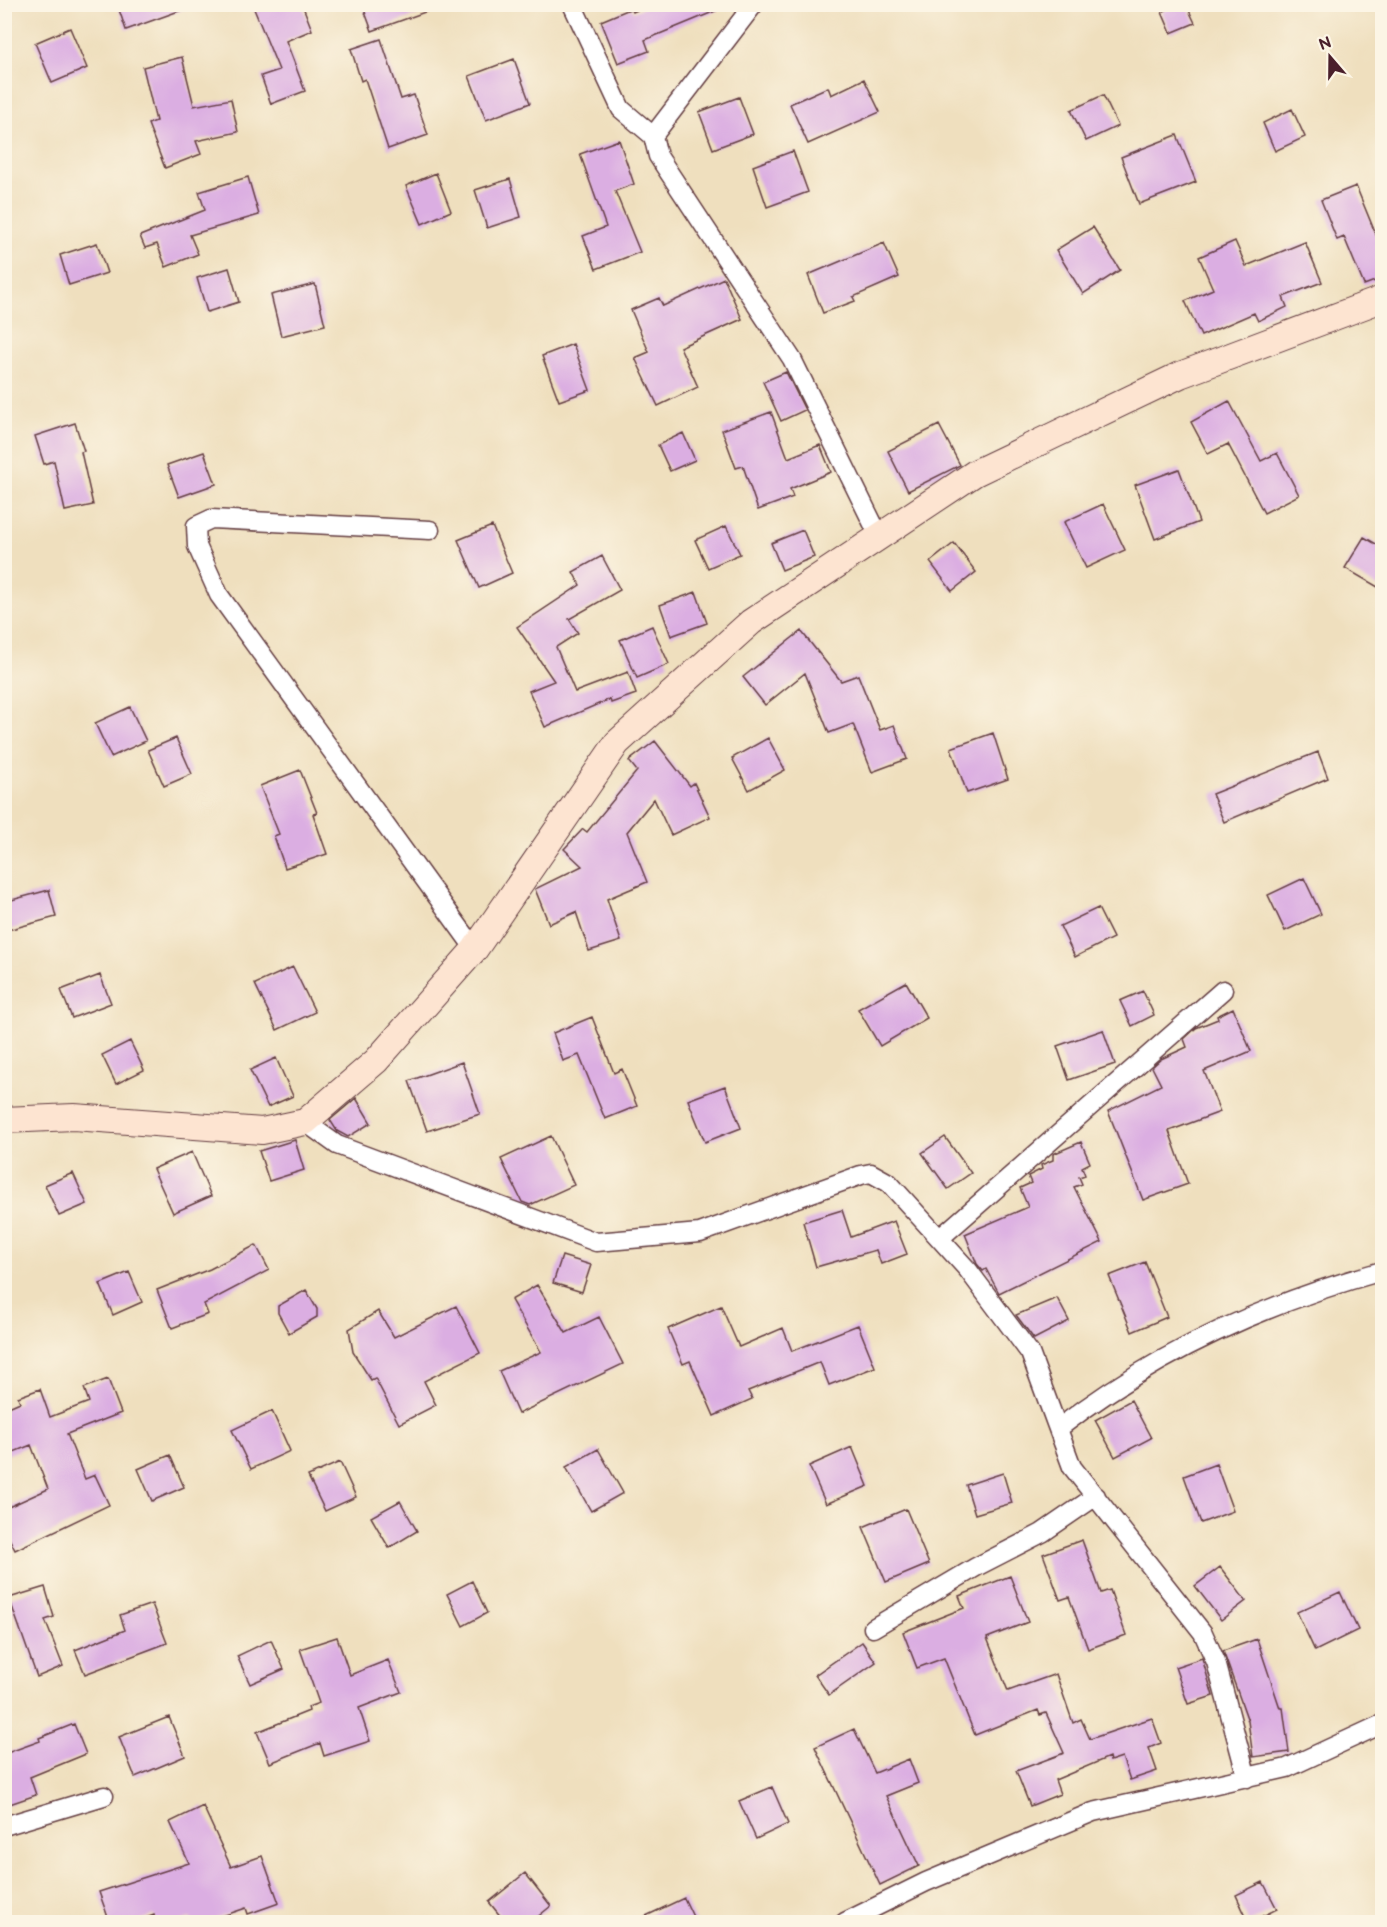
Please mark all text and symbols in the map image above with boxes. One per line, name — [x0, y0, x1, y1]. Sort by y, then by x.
north arrow — [1300, 27, 1360, 87]
text: N — [1316, 33, 1334, 55]

